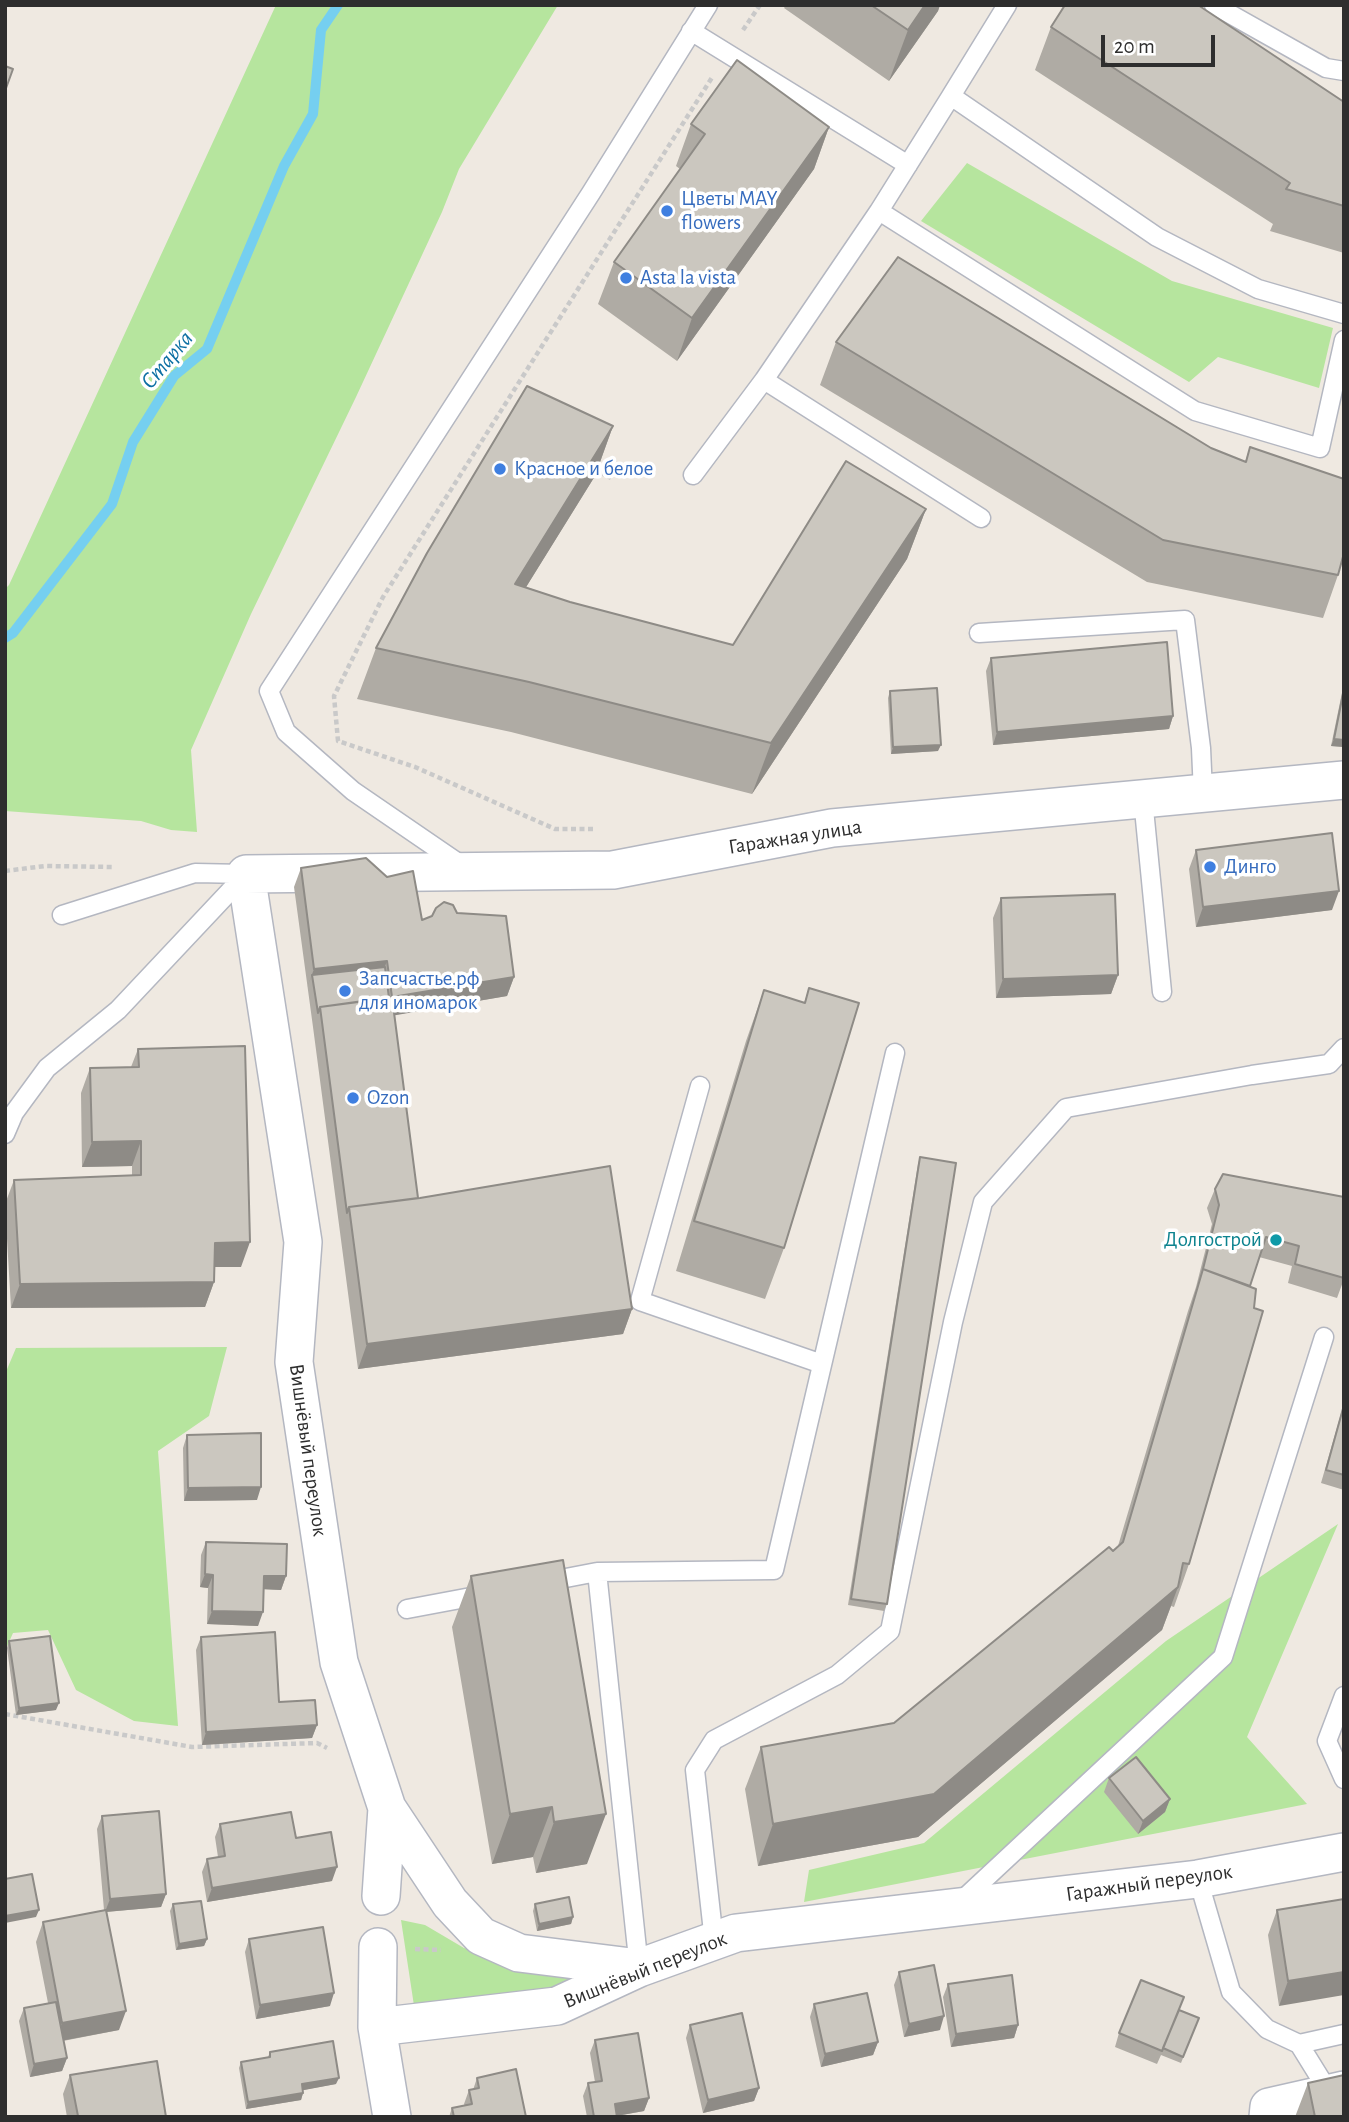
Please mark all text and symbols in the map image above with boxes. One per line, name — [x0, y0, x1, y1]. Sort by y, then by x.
scale bar — [1104, 21, 1218, 65]
text: 20 m — [1114, 36, 1155, 57]
place label: Цветы MAY flowers — [681, 186, 778, 236]
marker: Цветы MAY flowers — [659, 203, 675, 219]
place label: Asta la vista — [640, 265, 736, 291]
marker: Asta la vista — [618, 270, 634, 286]
water label: Старка — [135, 325, 199, 395]
place label: Красное и белое — [514, 456, 653, 482]
marker: Красное и белое — [492, 461, 508, 477]
street label: Гаражная улица — [727, 814, 863, 860]
place label: Динго — [1224, 854, 1276, 880]
marker: Динго — [1202, 859, 1218, 875]
place label: Запсчастье.рф для иномарок — [359, 966, 479, 1016]
marker: Запсчастье.рф для иномарок — [337, 983, 353, 999]
place label: Ozon — [367, 1085, 410, 1111]
marker: Ozon — [345, 1090, 361, 1106]
place label: Долгострой — [1164, 1227, 1262, 1253]
marker: Долгострой — [1268, 1232, 1284, 1248]
street label: Вишнёвый переулок — [283, 1362, 333, 1538]
street label: Гаражный переулок — [1064, 1859, 1234, 1907]
street label: Вишнёвый переулок — [560, 1926, 730, 2014]

